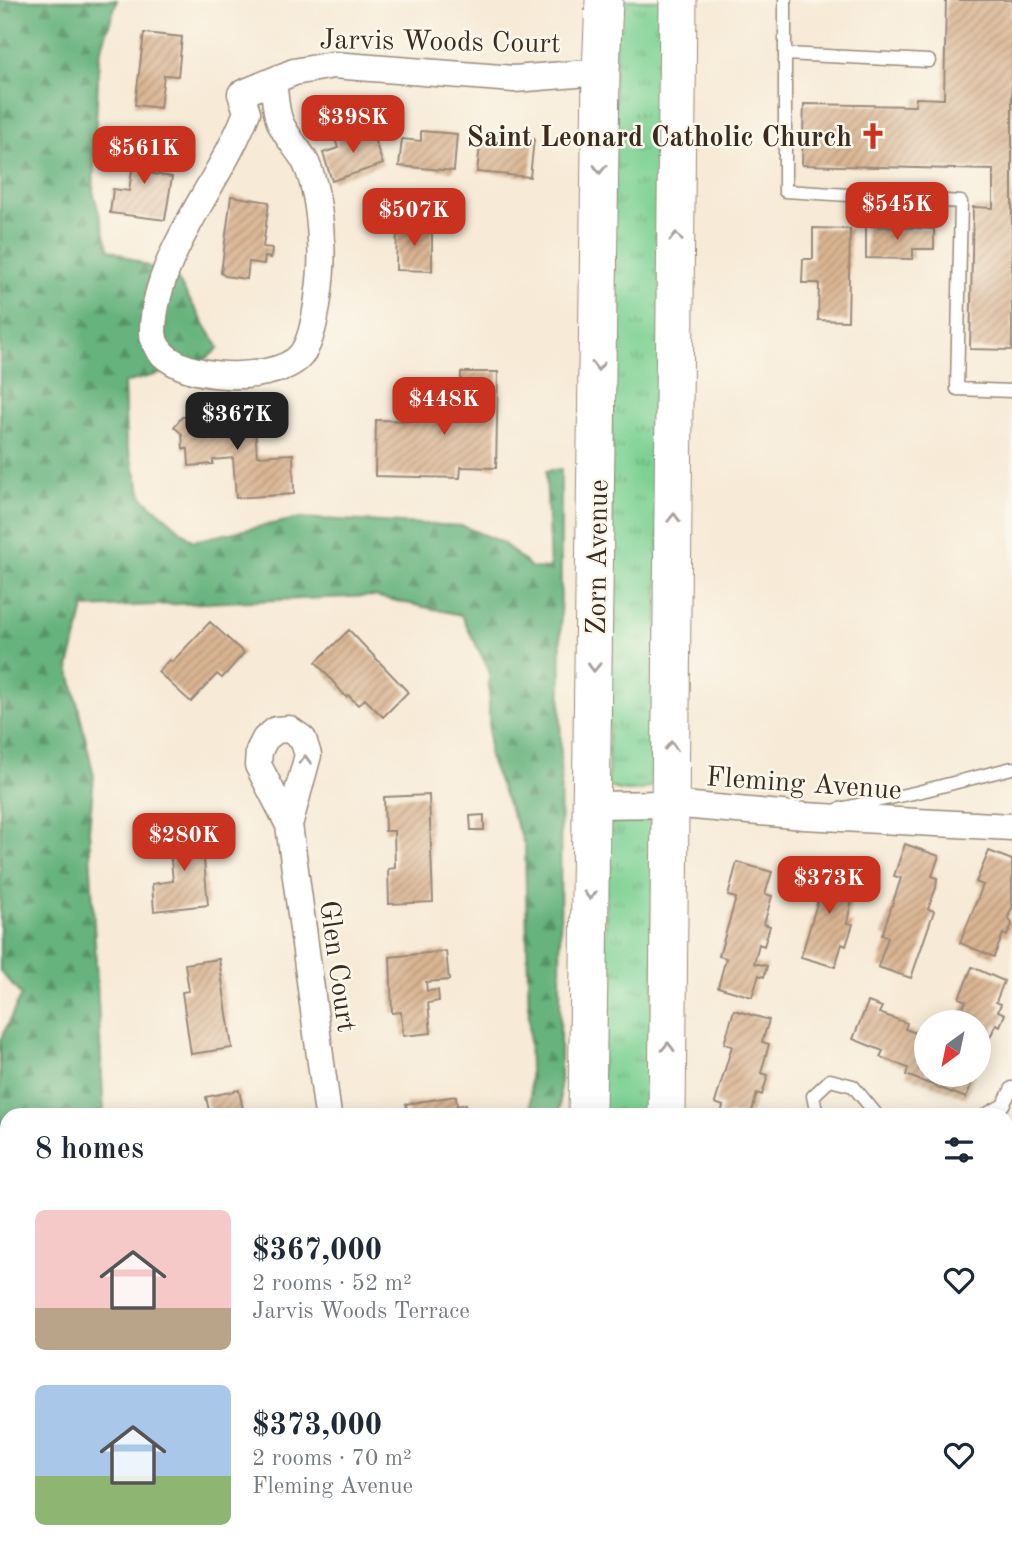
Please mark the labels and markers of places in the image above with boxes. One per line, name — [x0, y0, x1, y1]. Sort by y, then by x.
pin: $398K — [304, 96, 402, 155]
church icon: Saint Leonard Catholic Church — [858, 121, 888, 151]
place label: Saint Leonard Catholic Church — [467, 125, 852, 153]
pin: $561K — [95, 127, 193, 186]
pin: $545K — [848, 182, 946, 242]
pin: $507K — [365, 188, 463, 248]
pin: $448K — [395, 378, 493, 437]
pin: $367K — [188, 392, 286, 452]
pin: $280K — [135, 814, 233, 873]
pin: $373K — [780, 856, 878, 916]

